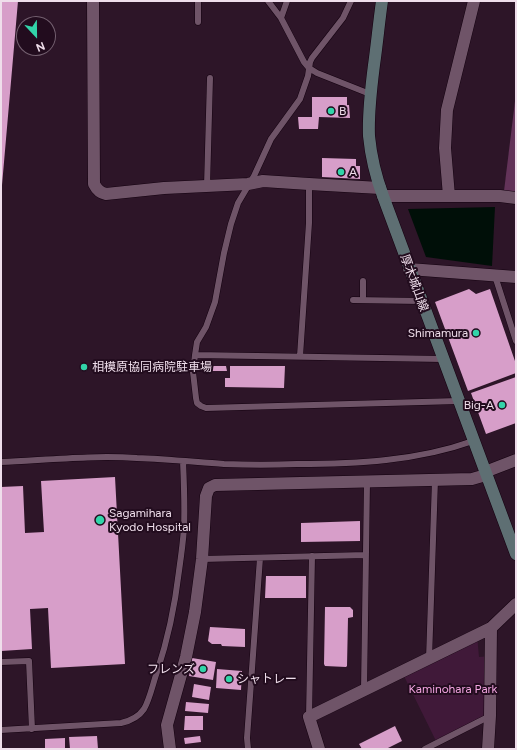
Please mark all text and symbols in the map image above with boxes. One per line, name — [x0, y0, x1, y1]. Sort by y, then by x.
north arrow — [16, 16, 56, 56]
text: N — [34, 39, 47, 54]
place label: B — [339, 104, 346, 118]
marker: B — [326, 106, 336, 116]
place label: A — [349, 165, 357, 179]
marker: A — [336, 167, 346, 177]
street label: 厚木城山線 — [397, 252, 431, 314]
place label: Shimamura — [408, 326, 468, 340]
marker: Shimamura — [471, 328, 481, 338]
place label: 相模原協同病院駐車場 — [92, 360, 212, 374]
marker: 相模原協同病院駐車場 — [79, 362, 89, 372]
place label: Big-A — [464, 398, 494, 412]
marker: Big-A — [497, 400, 507, 410]
place label: Sagamihara Kyodo Hospital — [109, 506, 191, 534]
marker: Sagamihara Kyodo Hospital — [94, 514, 106, 526]
place label: フレンズ — [147, 662, 195, 676]
marker: フレンズ — [198, 664, 208, 674]
place label: シャトレー — [237, 672, 297, 686]
marker: シャトレー — [224, 674, 234, 684]
park label: Kaminohara Park — [409, 682, 497, 696]

